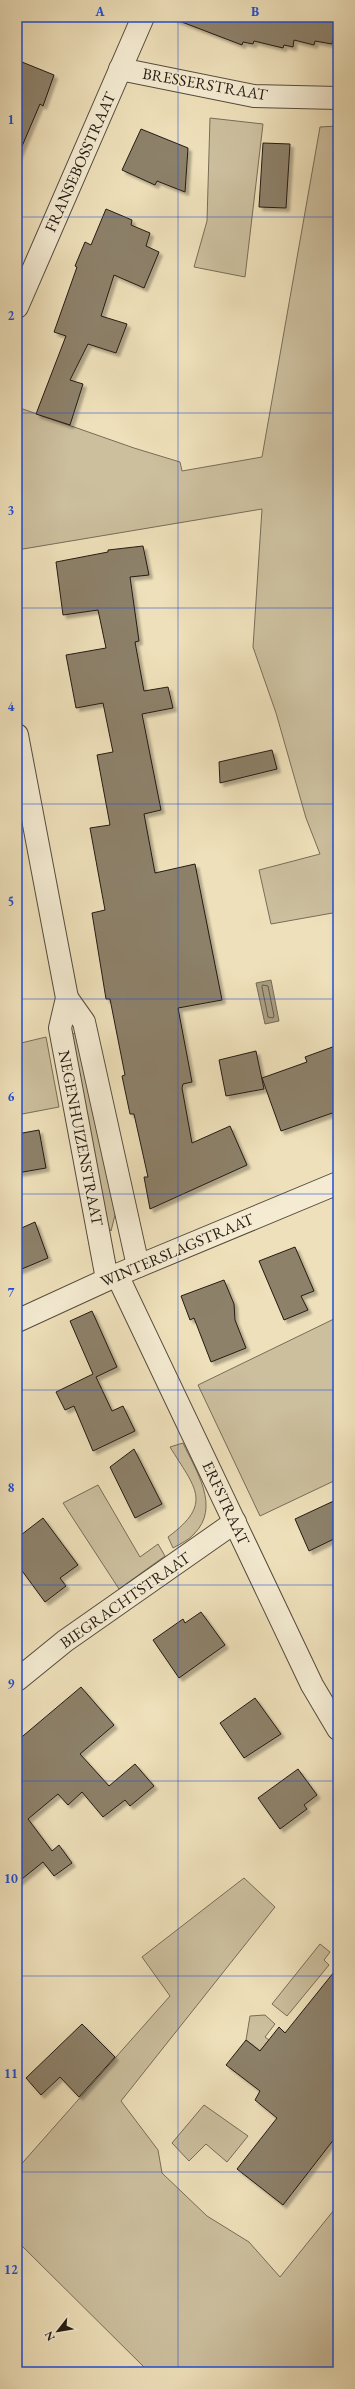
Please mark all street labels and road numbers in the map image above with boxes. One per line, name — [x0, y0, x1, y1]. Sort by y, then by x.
street label: BRESSERSTRAAT — [141, 63, 269, 105]
street label: FRANSEBOSSTRAAT — [40, 88, 120, 235]
street label: NEGENHUIZENSTRAAT — [54, 1049, 108, 1228]
street label: WINTERSLAGSTRAAT — [97, 1208, 257, 1292]
street label: ERFSTRAAT — [197, 1458, 255, 1549]
street label: BIEGRACHTSTRAAT — [56, 1547, 195, 1653]

